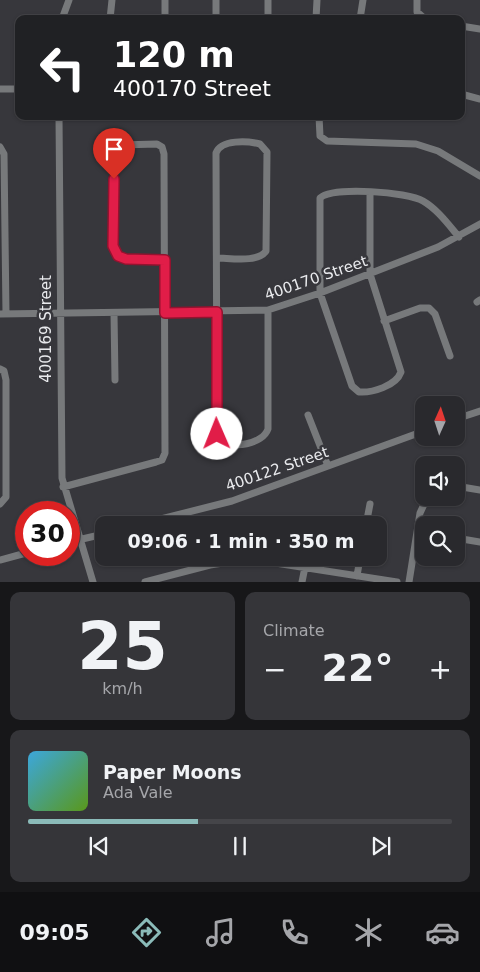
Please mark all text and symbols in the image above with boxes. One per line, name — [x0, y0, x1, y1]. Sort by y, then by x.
icon: left — [30, 35, 95, 100]
text: 120 m — [113, 35, 235, 75]
text: 400170 Street — [113, 76, 271, 101]
pin — [93, 128, 135, 179]
icon: arrive — [100, 135, 128, 163]
street label: 400170 Street — [262, 252, 370, 304]
street label: 400169 Street — [37, 275, 55, 383]
north arrow — [415, 396, 465, 446]
map controls — [415, 396, 465, 566]
position arrow — [190, 407, 242, 459]
street label: 400122 Street — [223, 443, 331, 495]
button: sound — [415, 456, 465, 506]
speed limit sign: 30 — [15, 501, 80, 566]
button: search — [415, 516, 465, 566]
text: 09:06 · 1 min · 350 m — [127, 530, 355, 552]
text: 25 — [77, 609, 168, 684]
text: Climate — [263, 621, 325, 640]
text: 22° — [322, 646, 393, 690]
text: − — [263, 653, 286, 686]
text: + — [429, 653, 452, 686]
text: km/h — [102, 679, 143, 698]
text: Paper Moons — [103, 761, 242, 783]
text: Ada Vale — [103, 783, 173, 802]
icon: previous — [85, 832, 113, 860]
icon: pause — [226, 832, 254, 860]
icon: next — [367, 832, 395, 860]
icon: directions — [129, 915, 164, 950]
icon: music — [203, 915, 238, 950]
icon: phone — [277, 915, 312, 950]
icon: climate — [351, 915, 386, 950]
icon: car — [425, 915, 460, 950]
text: 09:05 — [20, 920, 90, 945]

